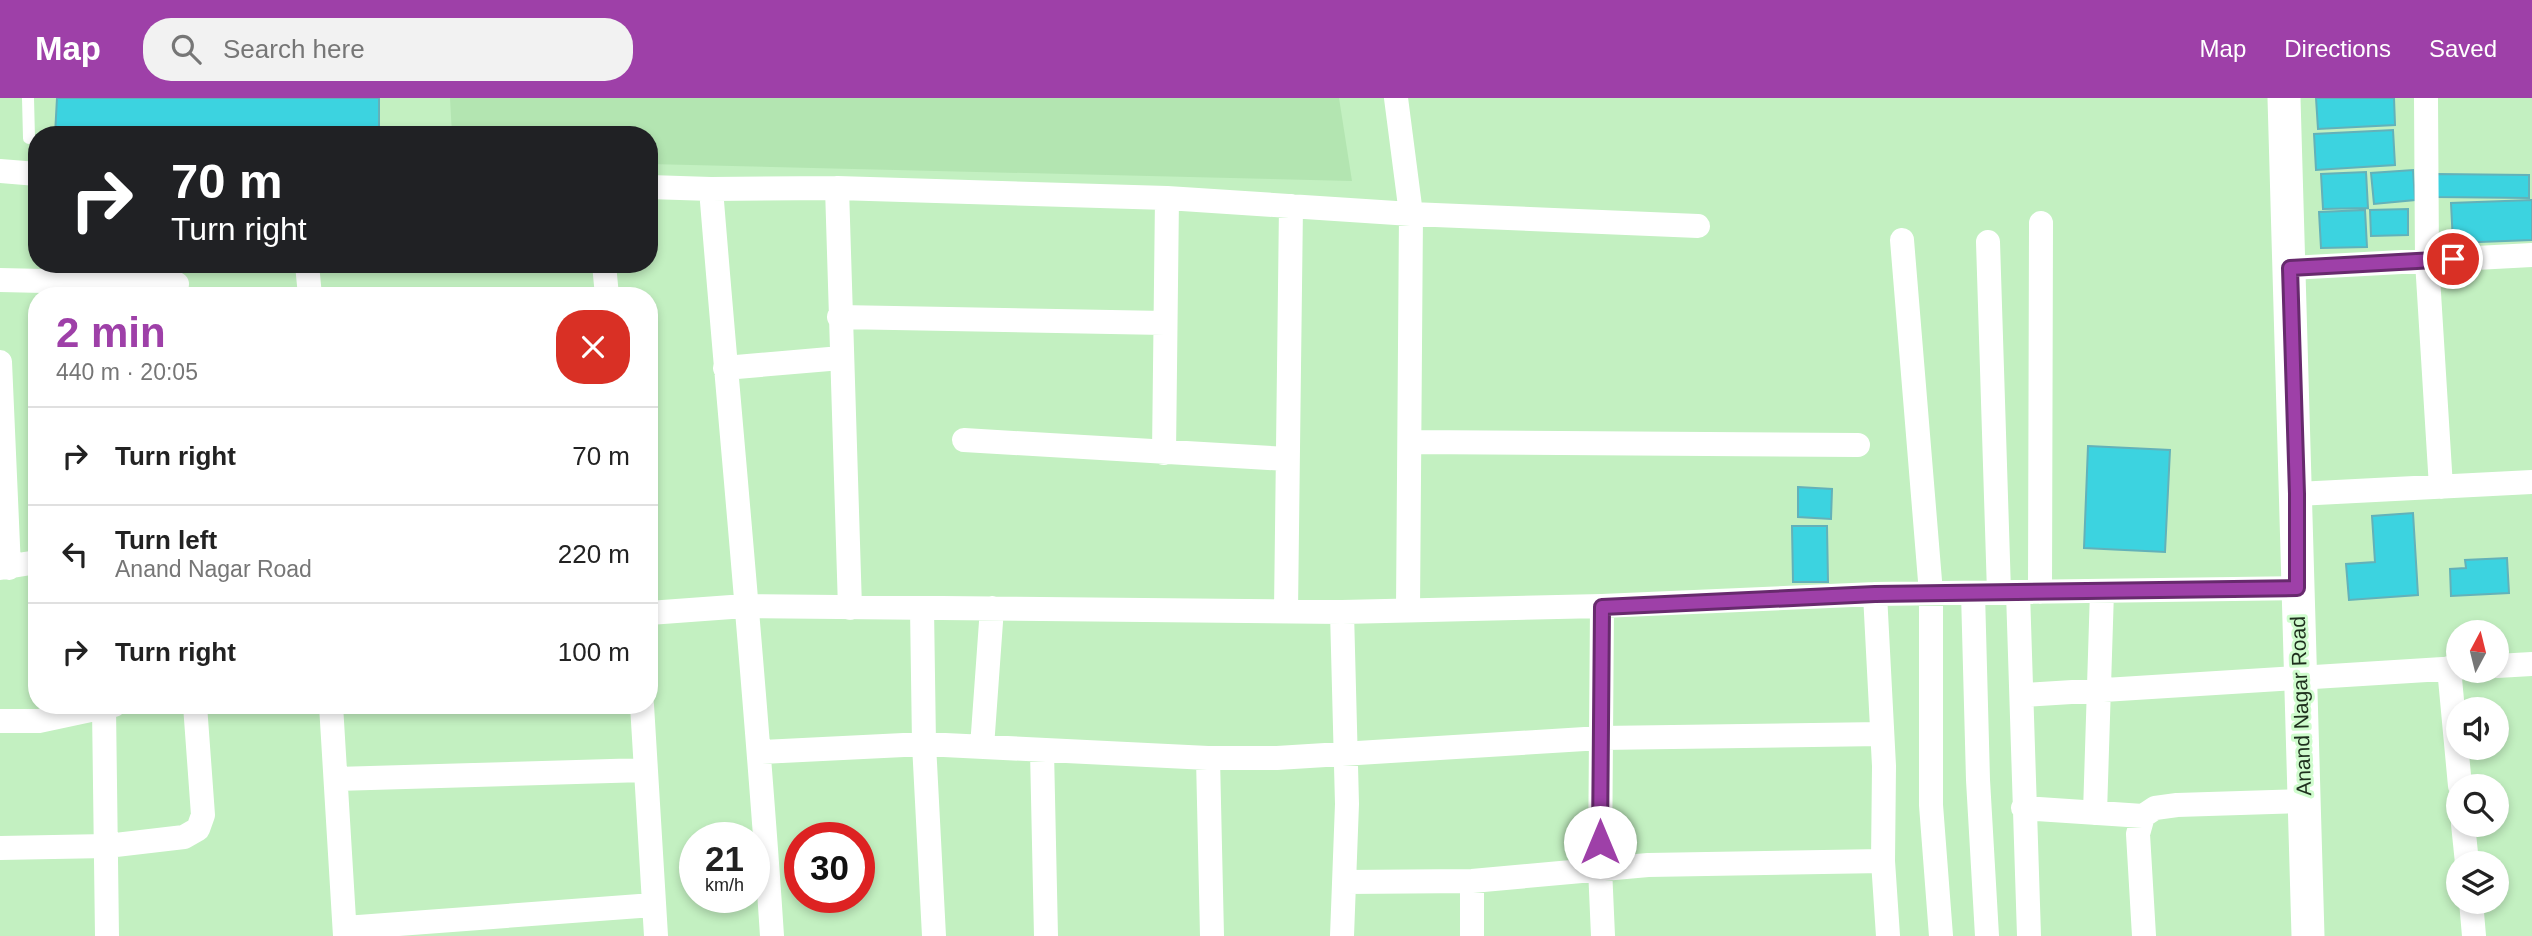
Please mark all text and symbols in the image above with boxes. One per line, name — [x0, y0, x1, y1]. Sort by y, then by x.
search box — [143, 18, 633, 81]
text: Map — [35, 30, 101, 67]
icon: search — [167, 30, 205, 68]
text: Search here — [223, 34, 365, 64]
text: Map — [2200, 35, 2246, 62]
text: Directions — [2284, 35, 2391, 62]
text: Saved — [2429, 35, 2497, 62]
icon: right — [56, 154, 147, 245]
text: 70 m — [171, 154, 283, 208]
text: Turn right — [171, 211, 307, 247]
pin — [2423, 229, 2483, 289]
icon: arrive — [2434, 240, 2472, 278]
text: 2 min — [56, 309, 166, 356]
button: close — [556, 310, 630, 384]
text: 440 m · 20:05 — [56, 359, 198, 385]
icon: right — [56, 437, 94, 475]
text: Turn right — [115, 441, 236, 471]
text: 70 m — [572, 441, 630, 471]
text: Turn left — [115, 525, 217, 555]
icon: left — [56, 535, 94, 573]
text: 220 m — [558, 539, 630, 569]
text: Anand Nagar Road — [115, 556, 312, 582]
street label: Anand Nagar Road — [2286, 616, 2315, 796]
north arrow — [2446, 620, 2510, 682]
map controls — [2446, 620, 2509, 914]
icon: right — [56, 633, 94, 671]
text: Turn right — [115, 637, 236, 667]
text: 100 m — [558, 637, 630, 667]
button: sound — [2446, 697, 2509, 760]
button: search — [2446, 774, 2509, 837]
position arrow — [1563, 805, 1637, 879]
speed limit sign: 30 — [784, 822, 875, 913]
text: 21 — [705, 839, 744, 878]
button: layers — [2446, 851, 2509, 914]
text: km/h — [705, 875, 744, 895]

